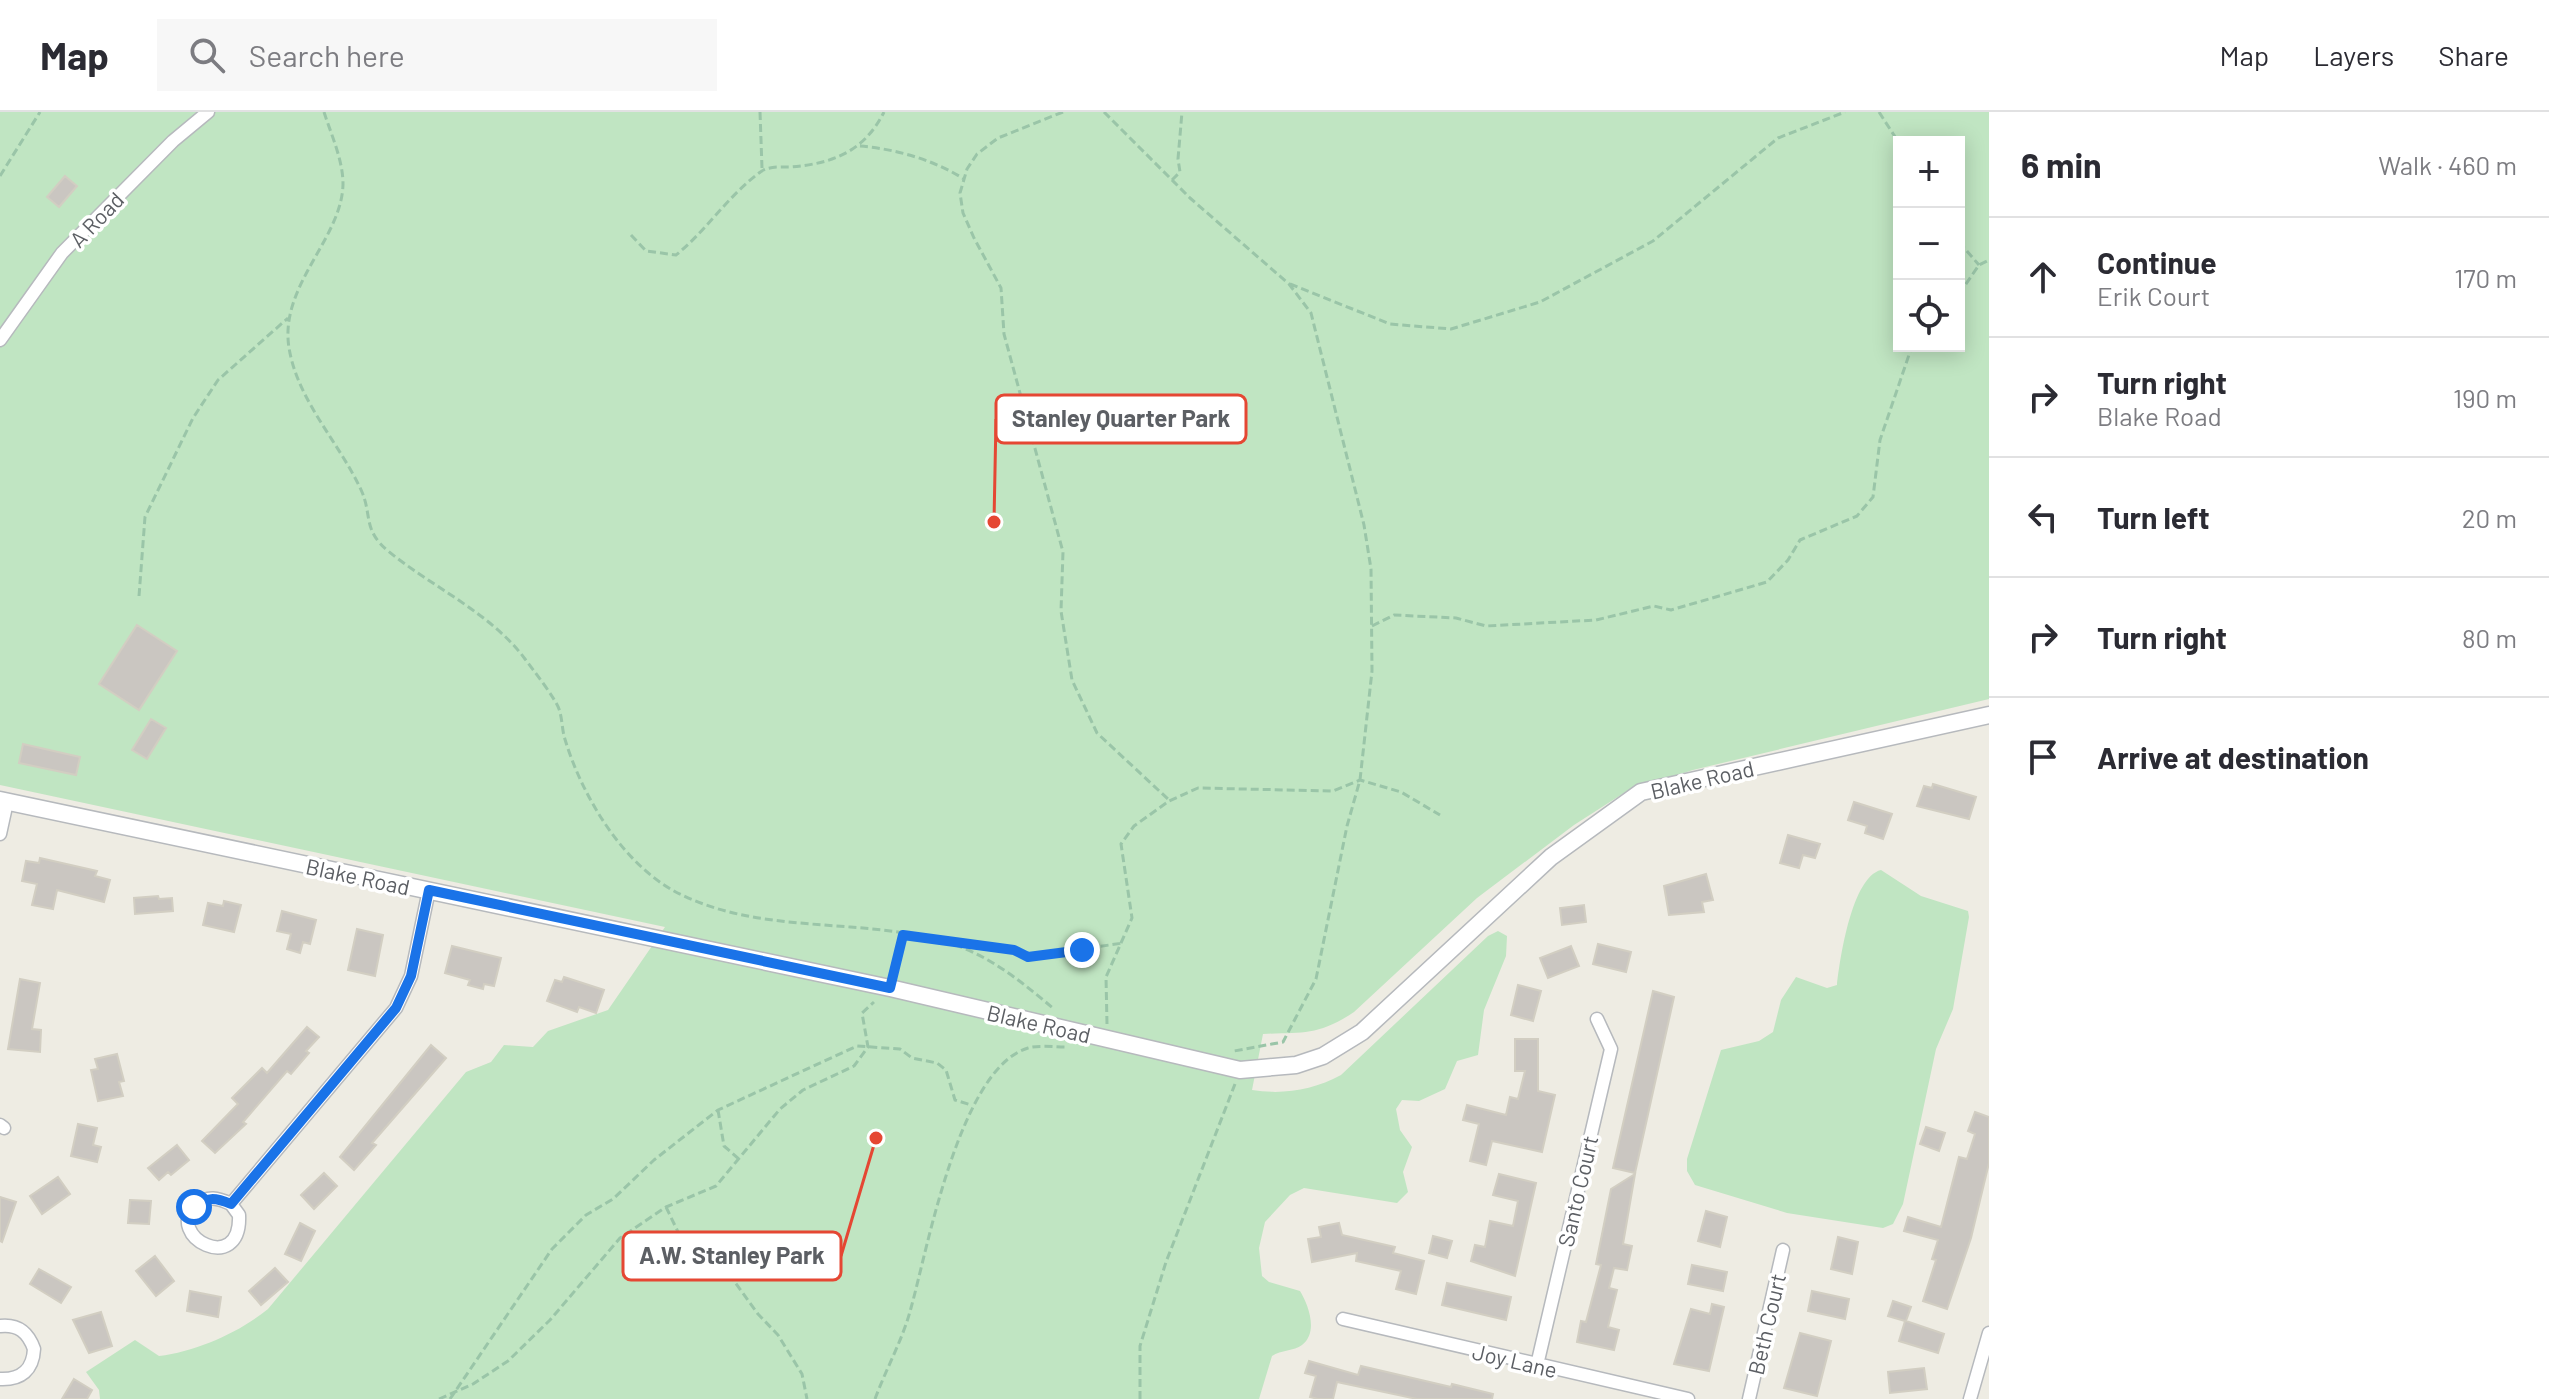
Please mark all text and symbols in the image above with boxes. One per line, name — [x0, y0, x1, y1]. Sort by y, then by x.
search box — [157, 19, 717, 91]
text: Map — [40, 32, 109, 78]
icon: search — [185, 33, 229, 77]
text: Search here — [249, 37, 405, 73]
text: Map — [2219, 38, 2269, 72]
text: Layers — [2313, 38, 2394, 72]
text: Share — [2438, 38, 2509, 72]
map controls — [1893, 136, 1965, 352]
button: + — [1893, 136, 1965, 208]
text: 6 min — [2021, 144, 2102, 185]
text: Walk · 460 m — [2378, 149, 2517, 180]
street label: A Road — [64, 186, 128, 252]
button: − — [1893, 208, 1965, 280]
text: Continue — [2097, 244, 2217, 280]
icon: ahead — [2021, 255, 2065, 299]
text: 170 m — [2454, 262, 2517, 293]
button: locate — [1893, 280, 1965, 352]
text: Erik Court — [2097, 280, 2210, 311]
text: Turn right — [2097, 364, 2227, 400]
icon: right — [2021, 375, 2065, 419]
text: 190 m — [2453, 382, 2517, 413]
callout: Stanley Quarter Park — [996, 395, 1246, 443]
text: Blake Road — [2097, 400, 2222, 431]
text: Stanley Quarter Park — [1012, 403, 1230, 432]
icon: left — [2021, 495, 2065, 539]
text: Turn left — [2097, 499, 2210, 535]
text: 20 m — [2462, 502, 2517, 533]
icon: right — [2021, 615, 2065, 659]
text: Turn right — [2097, 619, 2227, 655]
text: 80 m — [2462, 622, 2517, 653]
icon: arrive — [2021, 735, 2065, 779]
text: Arrive at destination — [2097, 739, 2369, 775]
street label: Blake Road — [1648, 754, 1756, 804]
street label: Blake Road — [304, 852, 412, 900]
route end — [1064, 932, 1100, 968]
street label: Blake Road — [985, 998, 1093, 1048]
street label: Santo Court — [1552, 1133, 1602, 1249]
route start — [176, 1189, 212, 1225]
callout: A.W. Stanley Park — [623, 1232, 841, 1280]
text: A.W. Stanley Park — [639, 1240, 825, 1269]
street label: Beth Court — [1742, 1271, 1790, 1377]
street label: Joy Lane — [1470, 1338, 1560, 1382]

